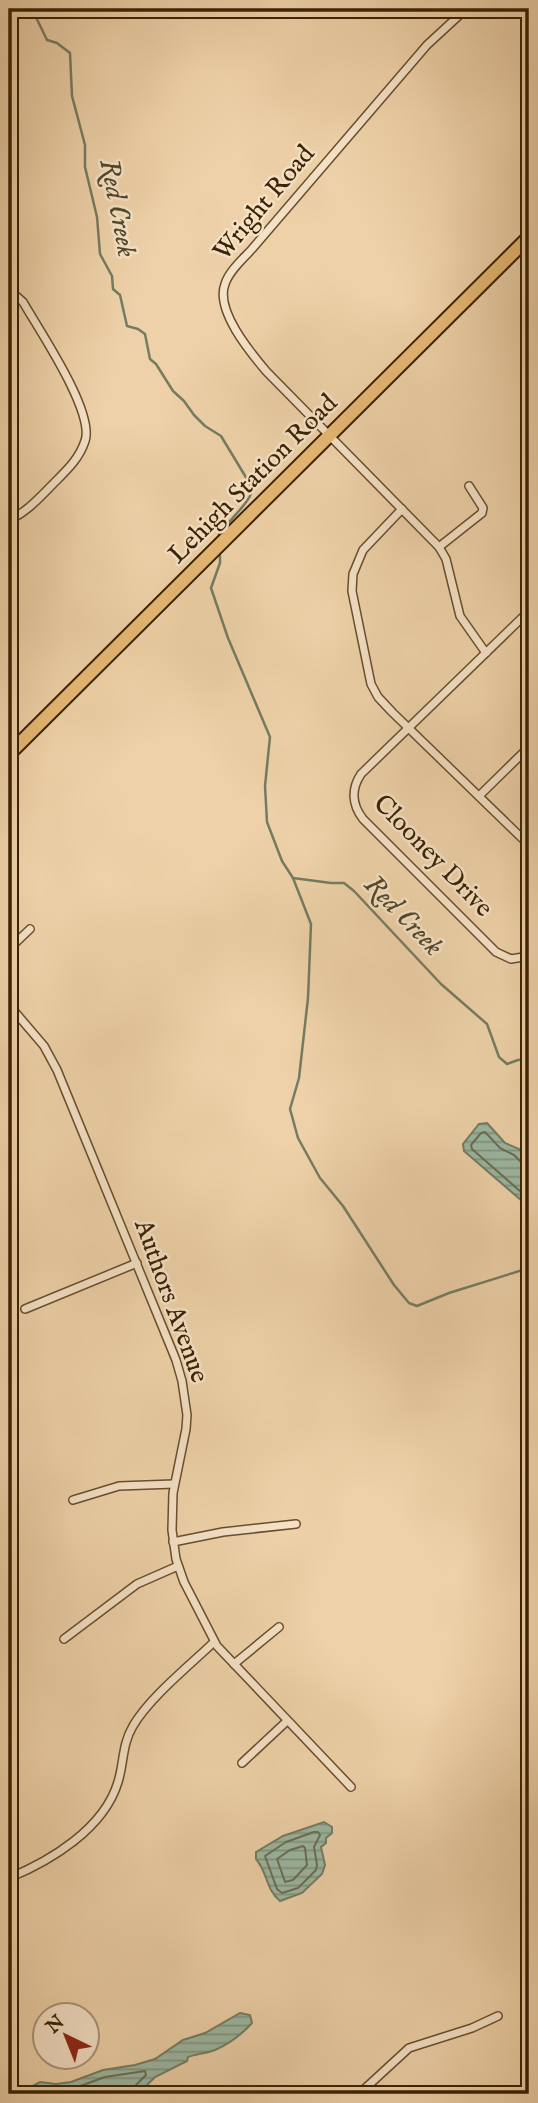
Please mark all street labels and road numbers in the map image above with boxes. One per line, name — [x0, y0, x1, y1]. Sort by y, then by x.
street label: Wright Road — [206, 138, 322, 268]
street label: Lehigh Station Road — [161, 387, 345, 571]
street label: Clooney Drive — [366, 788, 500, 924]
street label: Authors Avenue — [126, 1214, 216, 1387]

